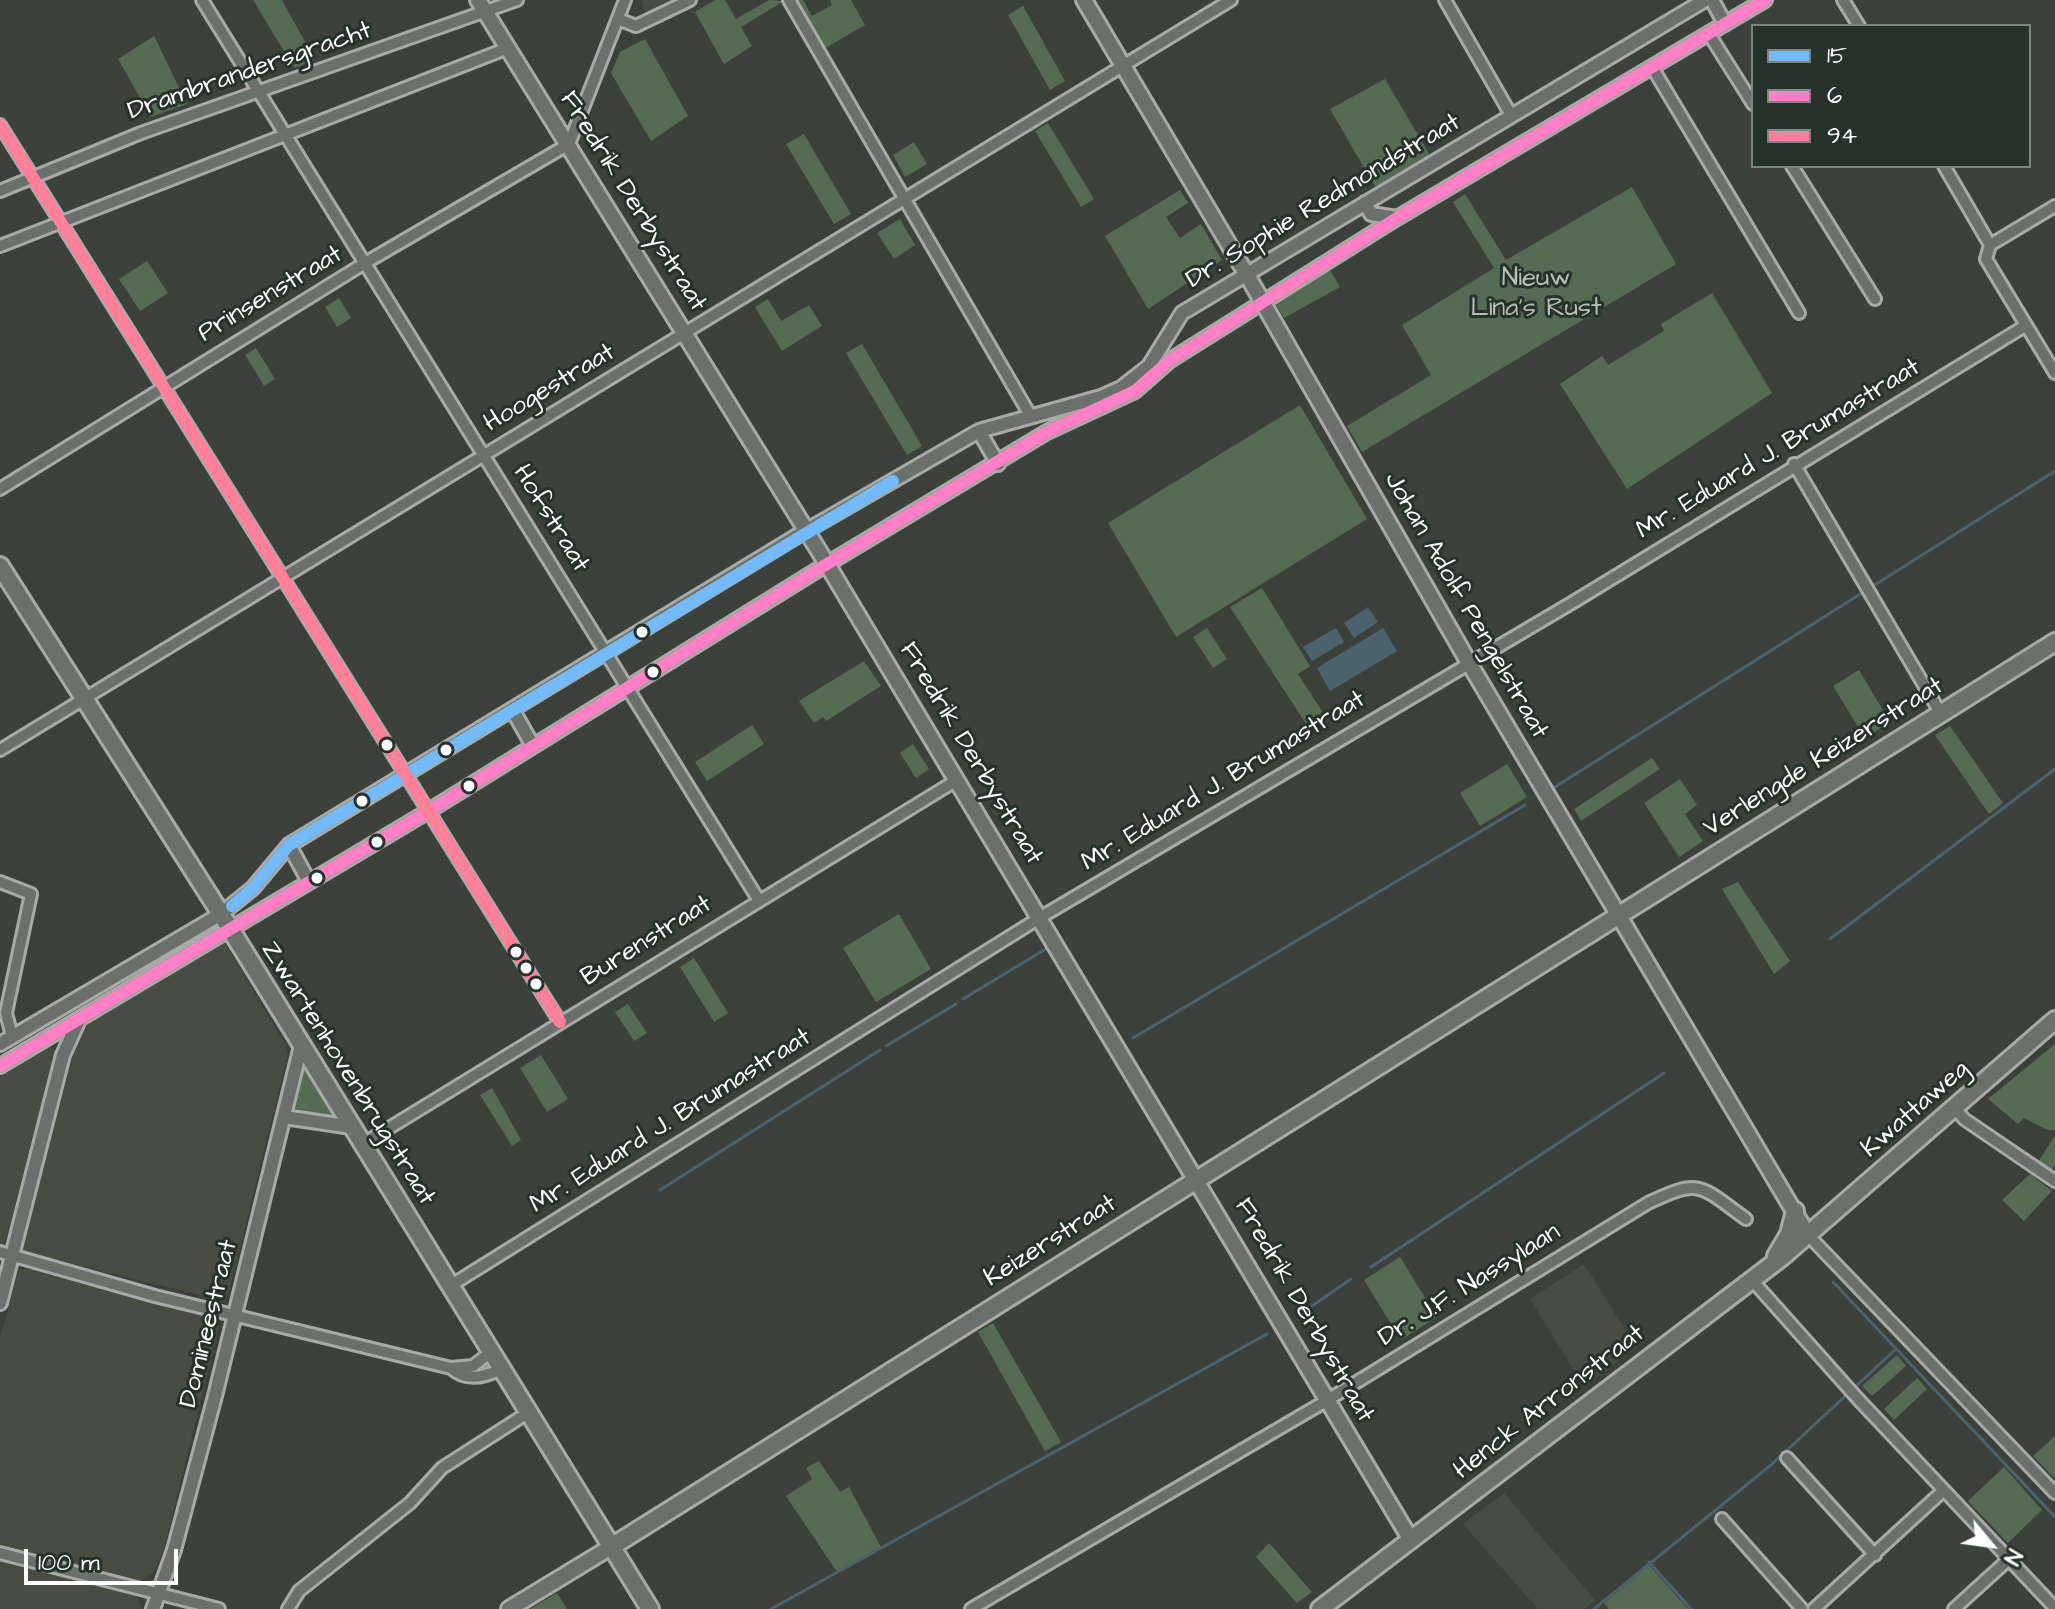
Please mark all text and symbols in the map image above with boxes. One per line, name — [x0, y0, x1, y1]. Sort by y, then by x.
street label: Drambrandersgracht — [124, 16, 376, 128]
legend — [1751, 24, 2031, 168]
text: 15 — [1827, 39, 1847, 73]
text: 6 — [1827, 79, 1842, 113]
street label: Fredrik Derbystraat — [552, 86, 712, 318]
street label: Dr. Sophie Redmondstraat — [1181, 108, 1467, 296]
text: 94 — [1827, 119, 1857, 153]
street label: Prinsenstraat — [193, 240, 349, 350]
park label: Nieuw Lina's Rust — [1470, 264, 1602, 326]
street label: Hoogestraat — [479, 338, 621, 440]
street label: Mr. Eduard J. Brumastraat — [1632, 353, 1926, 547]
street label: Hofstraat — [505, 460, 595, 578]
street label: Johan Adolf Pengelstraat — [1376, 467, 1554, 745]
unlabelled marker — [634, 624, 650, 640]
street label: Fredrik Derbystraat — [891, 637, 1049, 871]
unlabelled marker — [645, 664, 661, 680]
street label: Verlengde Keizerstraat — [1698, 671, 1950, 845]
street label: Mr. Eduard J. Brumastraat — [1077, 685, 1371, 879]
unlabelled marker — [379, 737, 395, 753]
unlabelled marker — [438, 742, 454, 758]
unlabelled marker — [461, 778, 477, 794]
unlabelled marker — [354, 793, 370, 809]
unlabelled marker — [369, 834, 385, 850]
unlabelled marker — [309, 870, 325, 886]
street label: Burenstraat — [576, 890, 718, 994]
street label: Zwartenhovenbrugstraat — [253, 936, 441, 1212]
unlabelled marker — [508, 944, 524, 960]
unlabelled marker — [518, 960, 534, 976]
unlabelled marker — [528, 976, 544, 992]
street label: Mr. Eduard J. Brumastraat — [525, 1023, 817, 1221]
street label: Kwattaweg — [1856, 1055, 1976, 1165]
street label: Keizerstraat — [979, 1189, 1123, 1295]
street label: Fredrik Derbystraat — [1226, 1193, 1380, 1429]
street label: Dr. J.F. Nassylaan — [1373, 1218, 1567, 1354]
street label: Domineestraat — [174, 1237, 246, 1411]
street label: Henck Arronstraat — [1448, 1319, 1652, 1487]
north arrow — [1951, 1505, 2031, 1585]
scale bar — [28, 1533, 182, 1583]
text: N — [1996, 1543, 2029, 1570]
text: 100 m — [38, 1546, 100, 1580]

